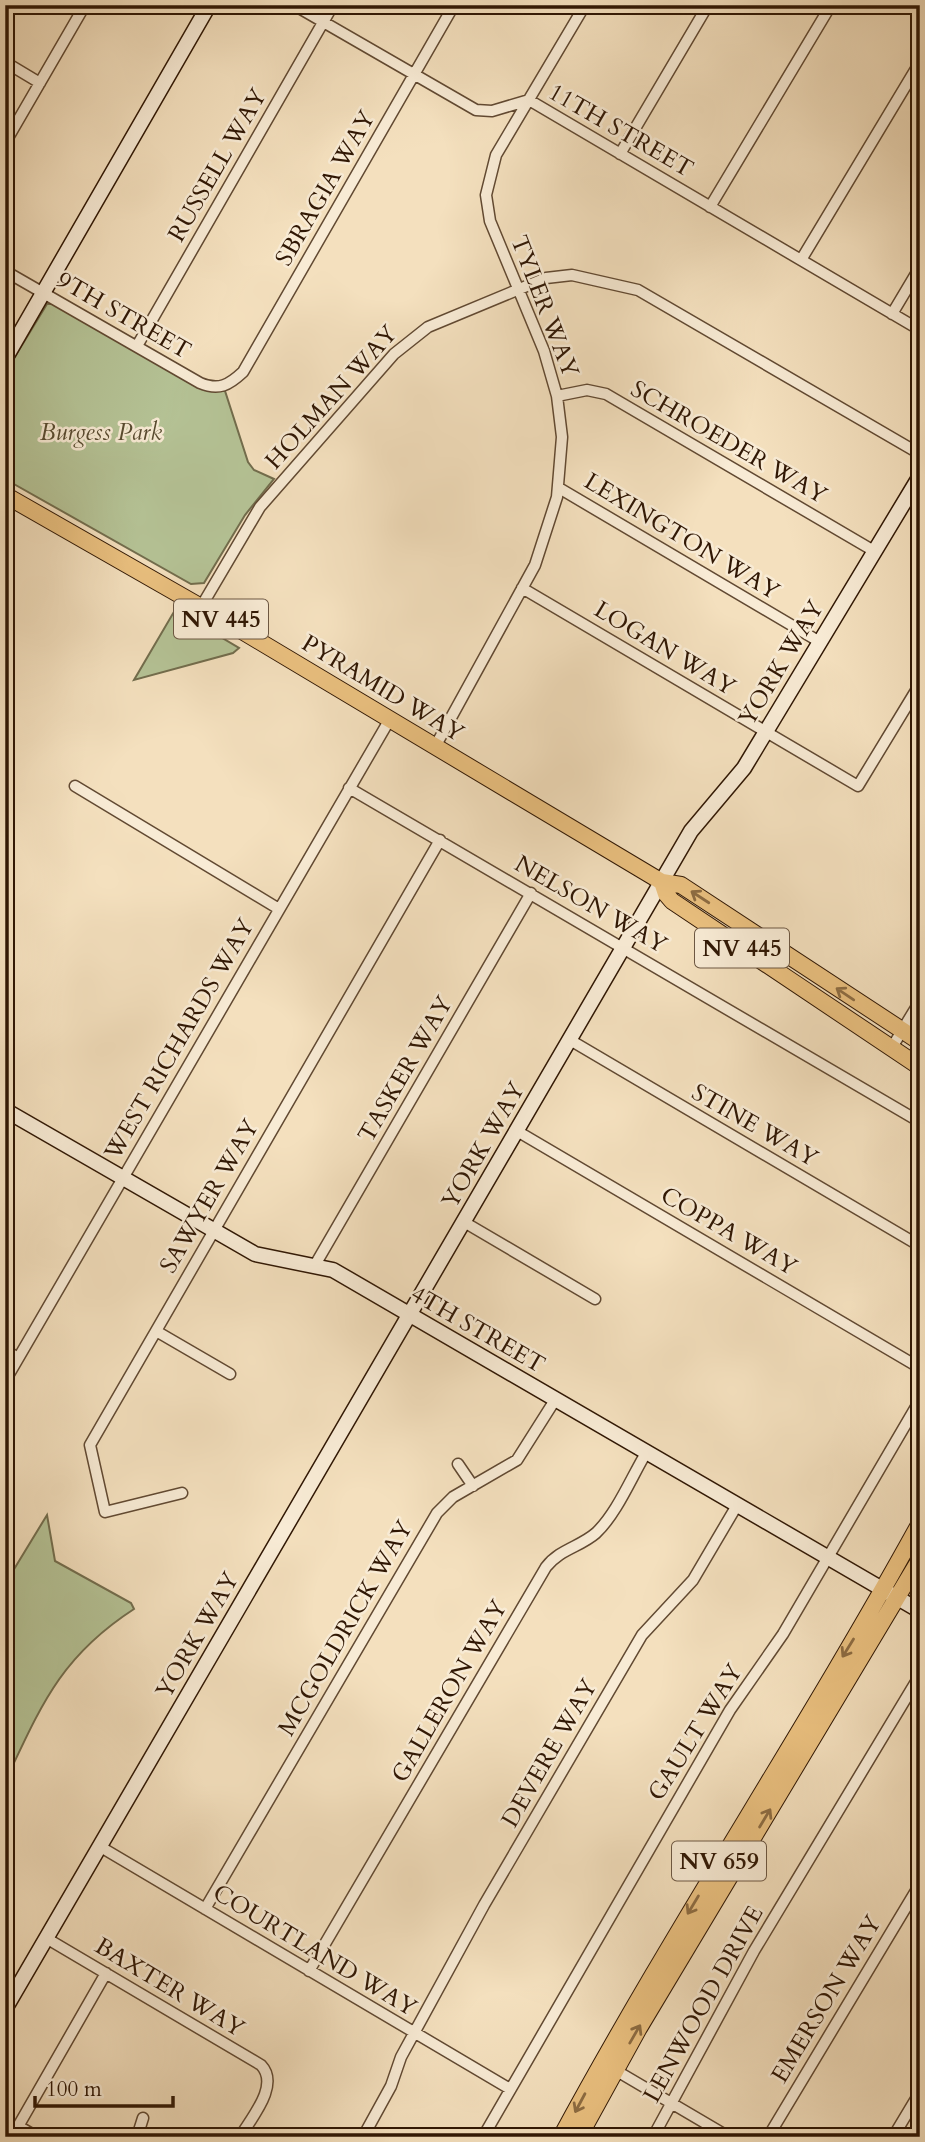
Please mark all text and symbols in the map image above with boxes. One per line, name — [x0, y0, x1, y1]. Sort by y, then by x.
street label: 11TH STREET — [542, 76, 699, 185]
street label: RUSSELL WAY — [160, 82, 275, 248]
street label: SBRAGIA WAY — [268, 104, 383, 272]
street label: TYLER WAY — [502, 231, 587, 382]
street label: 9TH STREET — [51, 264, 197, 367]
street label: HOLMAN WAY — [258, 318, 405, 477]
street label: SCHROEDER WAY — [625, 373, 833, 512]
park label: Burgess Park — [40, 416, 162, 449]
street label: LEXINGTON WAY — [578, 465, 786, 608]
street label: LOGAN WAY — [588, 593, 742, 704]
street label: YORK WAY — [731, 594, 832, 732]
road number: NV 445 — [174, 600, 268, 638]
street label: PYRAMID WAY — [295, 627, 470, 750]
street label: NELSON WAY — [508, 847, 673, 962]
one-way arrow — [691, 890, 710, 905]
street label: WEST RICHARDS WAY — [96, 912, 262, 1167]
road number: NV 445 — [695, 928, 789, 967]
one-way arrow — [836, 987, 855, 1001]
street label: TASKER WAY — [350, 990, 461, 1148]
street label: YORK WAY — [434, 1076, 533, 1215]
street label: STINE WAY — [685, 1076, 824, 1175]
street label: SAWYER WAY — [152, 1113, 267, 1279]
street label: COPPA WAY — [654, 1179, 803, 1284]
street label: 4TH STREET — [405, 1278, 551, 1381]
street label: MCGOLDRICK WAY — [270, 1514, 421, 1742]
street label: YORK WAY — [148, 1566, 247, 1705]
street label: GALLERON WAY — [384, 1594, 515, 1789]
one-way arrow — [841, 1637, 855, 1657]
street label: GAULT WAY — [640, 1657, 751, 1807]
street label: DEVERE WAY — [494, 1673, 605, 1833]
one-way arrow — [758, 1808, 772, 1828]
road number: NV 659 — [672, 1842, 766, 1880]
street label: COURTLAND WAY — [207, 1876, 423, 2024]
one-way arrow — [685, 1895, 699, 1915]
street label: LENWOOD DRIVE — [636, 1900, 771, 2109]
street label: EMERSON WAY — [763, 1909, 890, 2089]
street label: BAXTER WAY — [89, 1930, 251, 2045]
one-way arrow — [628, 2025, 642, 2045]
scale bar — [35, 2065, 173, 2109]
text: 100 m — [46, 2075, 102, 2104]
one-way arrow — [573, 2092, 587, 2112]

